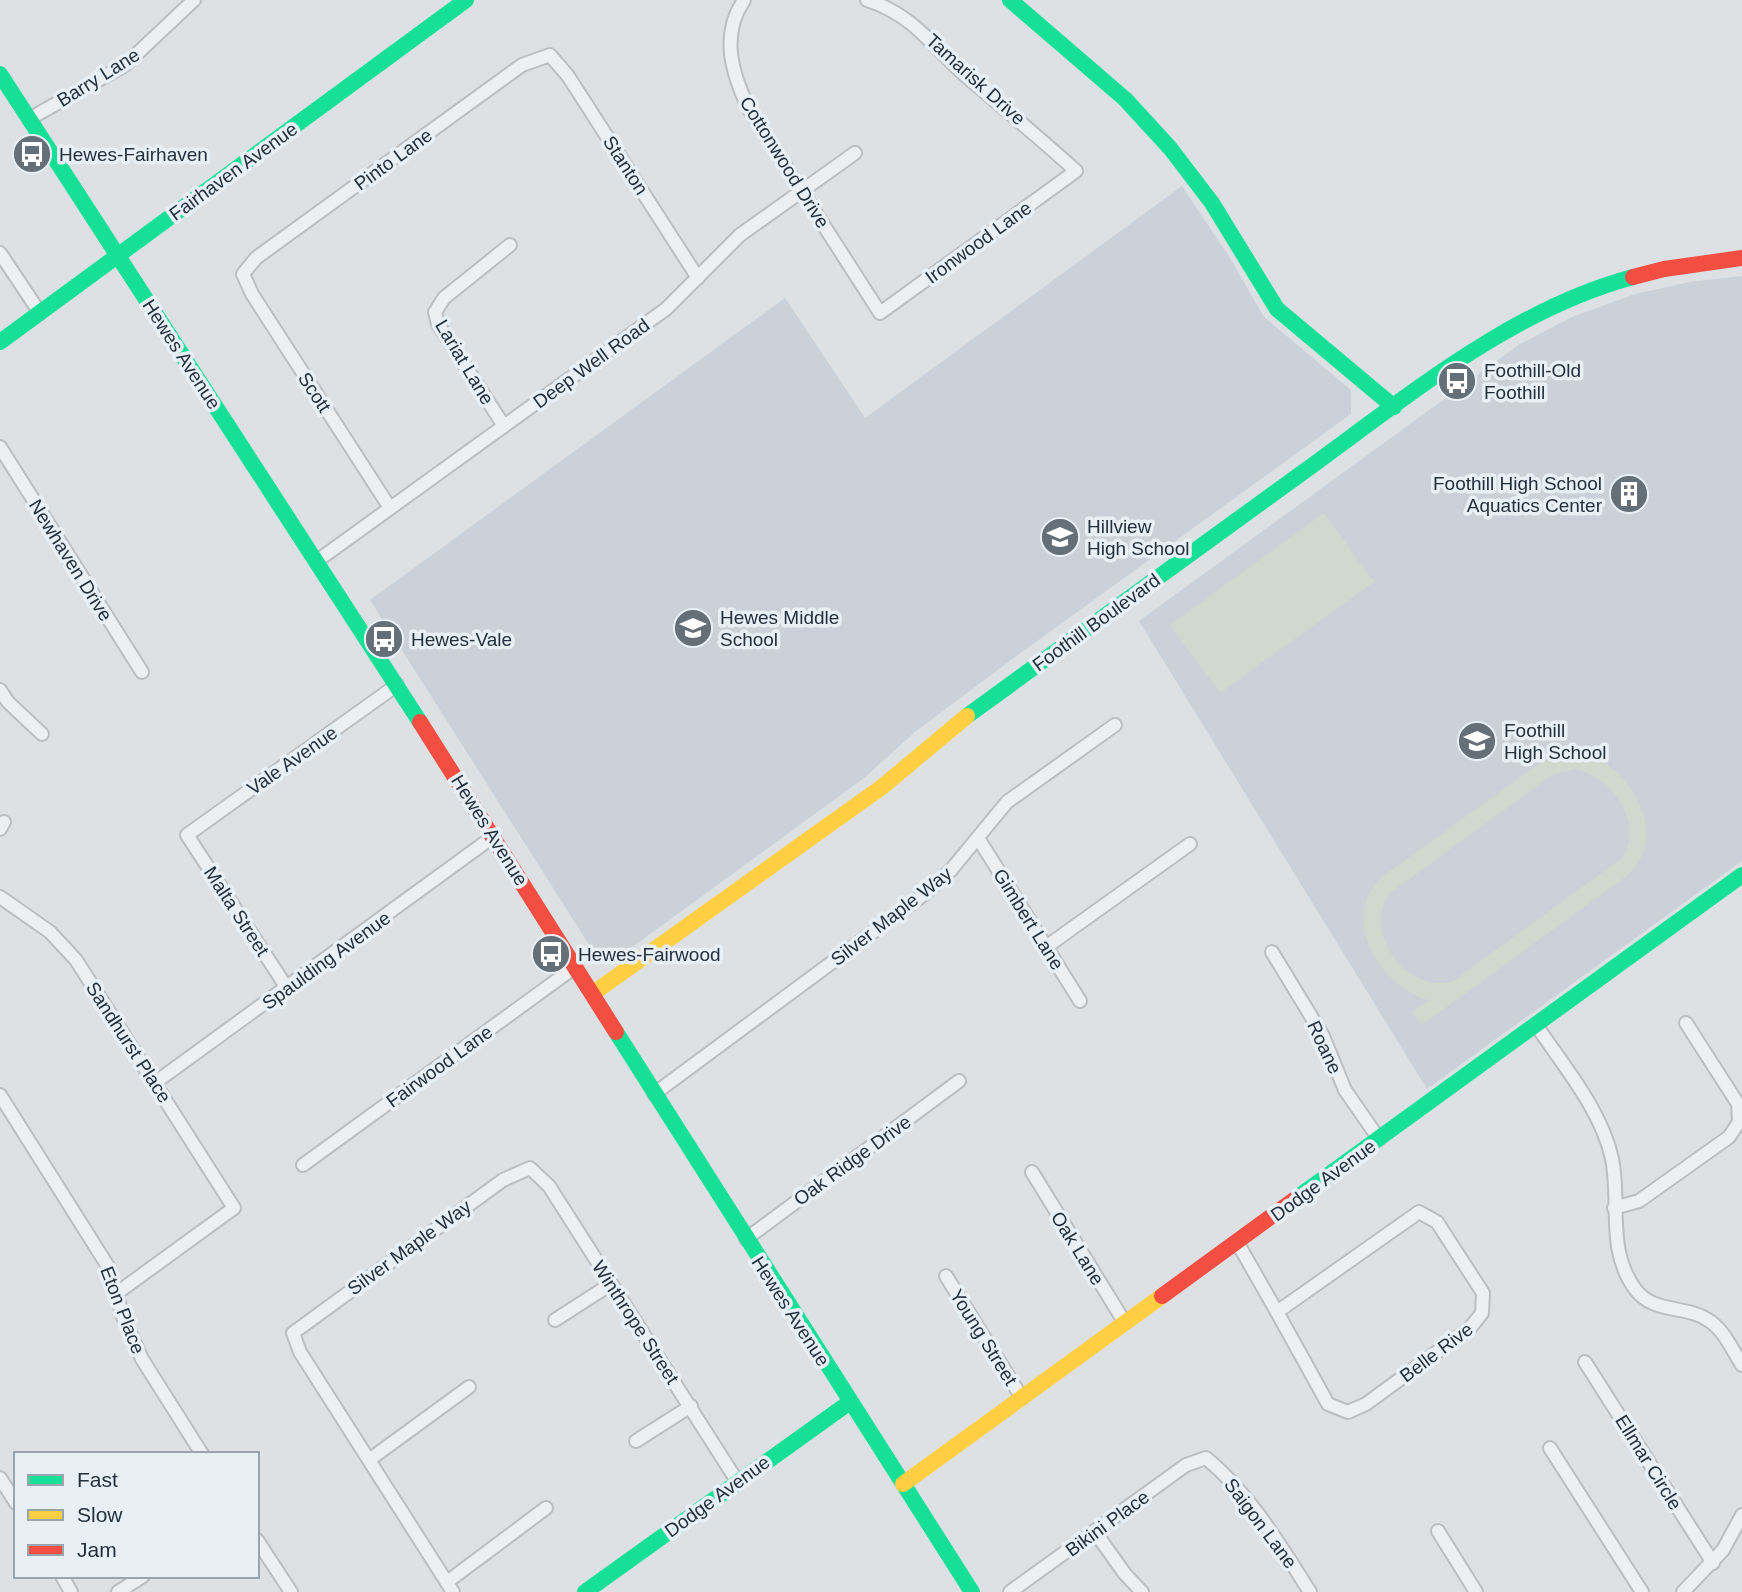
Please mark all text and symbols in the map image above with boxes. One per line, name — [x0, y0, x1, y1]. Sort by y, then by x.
street label: Tamarisk Drive — [922, 30, 1029, 129]
street label: Barry Lane — [53, 44, 143, 111]
street label: Cottonwood Drive — [736, 93, 833, 232]
street label: Fairhaven Avenue — [165, 118, 301, 225]
street label: Pinto Lane — [350, 124, 436, 195]
street label: Stanton — [599, 132, 652, 198]
bus stop icon: Hewes-Fairhaven — [11, 133, 53, 175]
place label: Hewes-Fairhaven — [59, 144, 208, 165]
street label: Ironwood Lane — [921, 197, 1035, 288]
street label: Hewes Avenue — [138, 296, 225, 413]
street label: Deep Well Road — [529, 314, 653, 412]
street label: Lariat Lane — [431, 316, 498, 408]
bus stop icon: Foothill-Old Foothill — [1436, 360, 1478, 402]
place label: Foothill-Old Foothill — [1484, 360, 1581, 403]
street label: Scott — [294, 368, 336, 417]
place label: Foothill High School Aquatics Center — [1433, 473, 1603, 516]
building icon: Foothill High School Aquatics Center — [1608, 473, 1650, 515]
street label: Newhaven Drive — [25, 496, 116, 625]
school or university icon: Hillview High School — [1039, 516, 1081, 558]
place label: Hillview High School — [1087, 516, 1189, 559]
street label: Foothill Boulevard — [1029, 569, 1164, 676]
school or university icon: Hewes Middle School — [672, 607, 714, 649]
place label: Hewes Middle School — [720, 607, 839, 650]
bus stop icon: Hewes-Vale — [363, 618, 405, 660]
place label: Hewes-Vale — [411, 629, 512, 650]
school or university icon: Foothill High School — [1456, 720, 1498, 762]
place label: Foothill High School — [1504, 720, 1606, 763]
street label: Vale Avenue — [243, 722, 341, 799]
street label: Hewes Avenue — [447, 771, 532, 889]
street label: Malta Street — [200, 863, 274, 961]
street label: Silver Maple Way — [827, 863, 956, 970]
street label: Gimbert Lane — [989, 865, 1068, 974]
street label: Spaulding Avenue — [258, 907, 394, 1014]
bus stop icon: Hewes-Fairwood — [530, 933, 572, 975]
place label: Hewes-Fairwood — [578, 944, 721, 965]
street label: Sandhurst Place — [82, 978, 175, 1106]
street label: Roane — [1303, 1017, 1346, 1077]
street label: Fairwood Lane — [382, 1021, 496, 1112]
street label: Oak Ridge Drive — [790, 1111, 915, 1210]
street label: Dodge Avenue — [1267, 1135, 1380, 1225]
street label: Silver Maple Way — [344, 1195, 475, 1299]
street label: Oak Lane — [1047, 1208, 1108, 1289]
street label: Hewes Avenue — [747, 1253, 834, 1370]
street label: Winthrope Street — [588, 1257, 684, 1388]
street label: Eton Place — [96, 1264, 149, 1357]
street label: Young Street — [946, 1285, 1022, 1390]
street label: Belle Rive — [1396, 1318, 1477, 1387]
street label: Ellmar Circle — [1611, 1411, 1686, 1513]
street label: Dodge Avenue — [661, 1451, 774, 1541]
legend — [14, 1452, 259, 1578]
text: Fast — [77, 1468, 118, 1491]
street label: Saigon Lane — [1220, 1474, 1301, 1572]
street label: Bikini Place — [1061, 1486, 1153, 1561]
text: Slow — [77, 1503, 123, 1526]
text: Jam — [77, 1538, 117, 1561]

